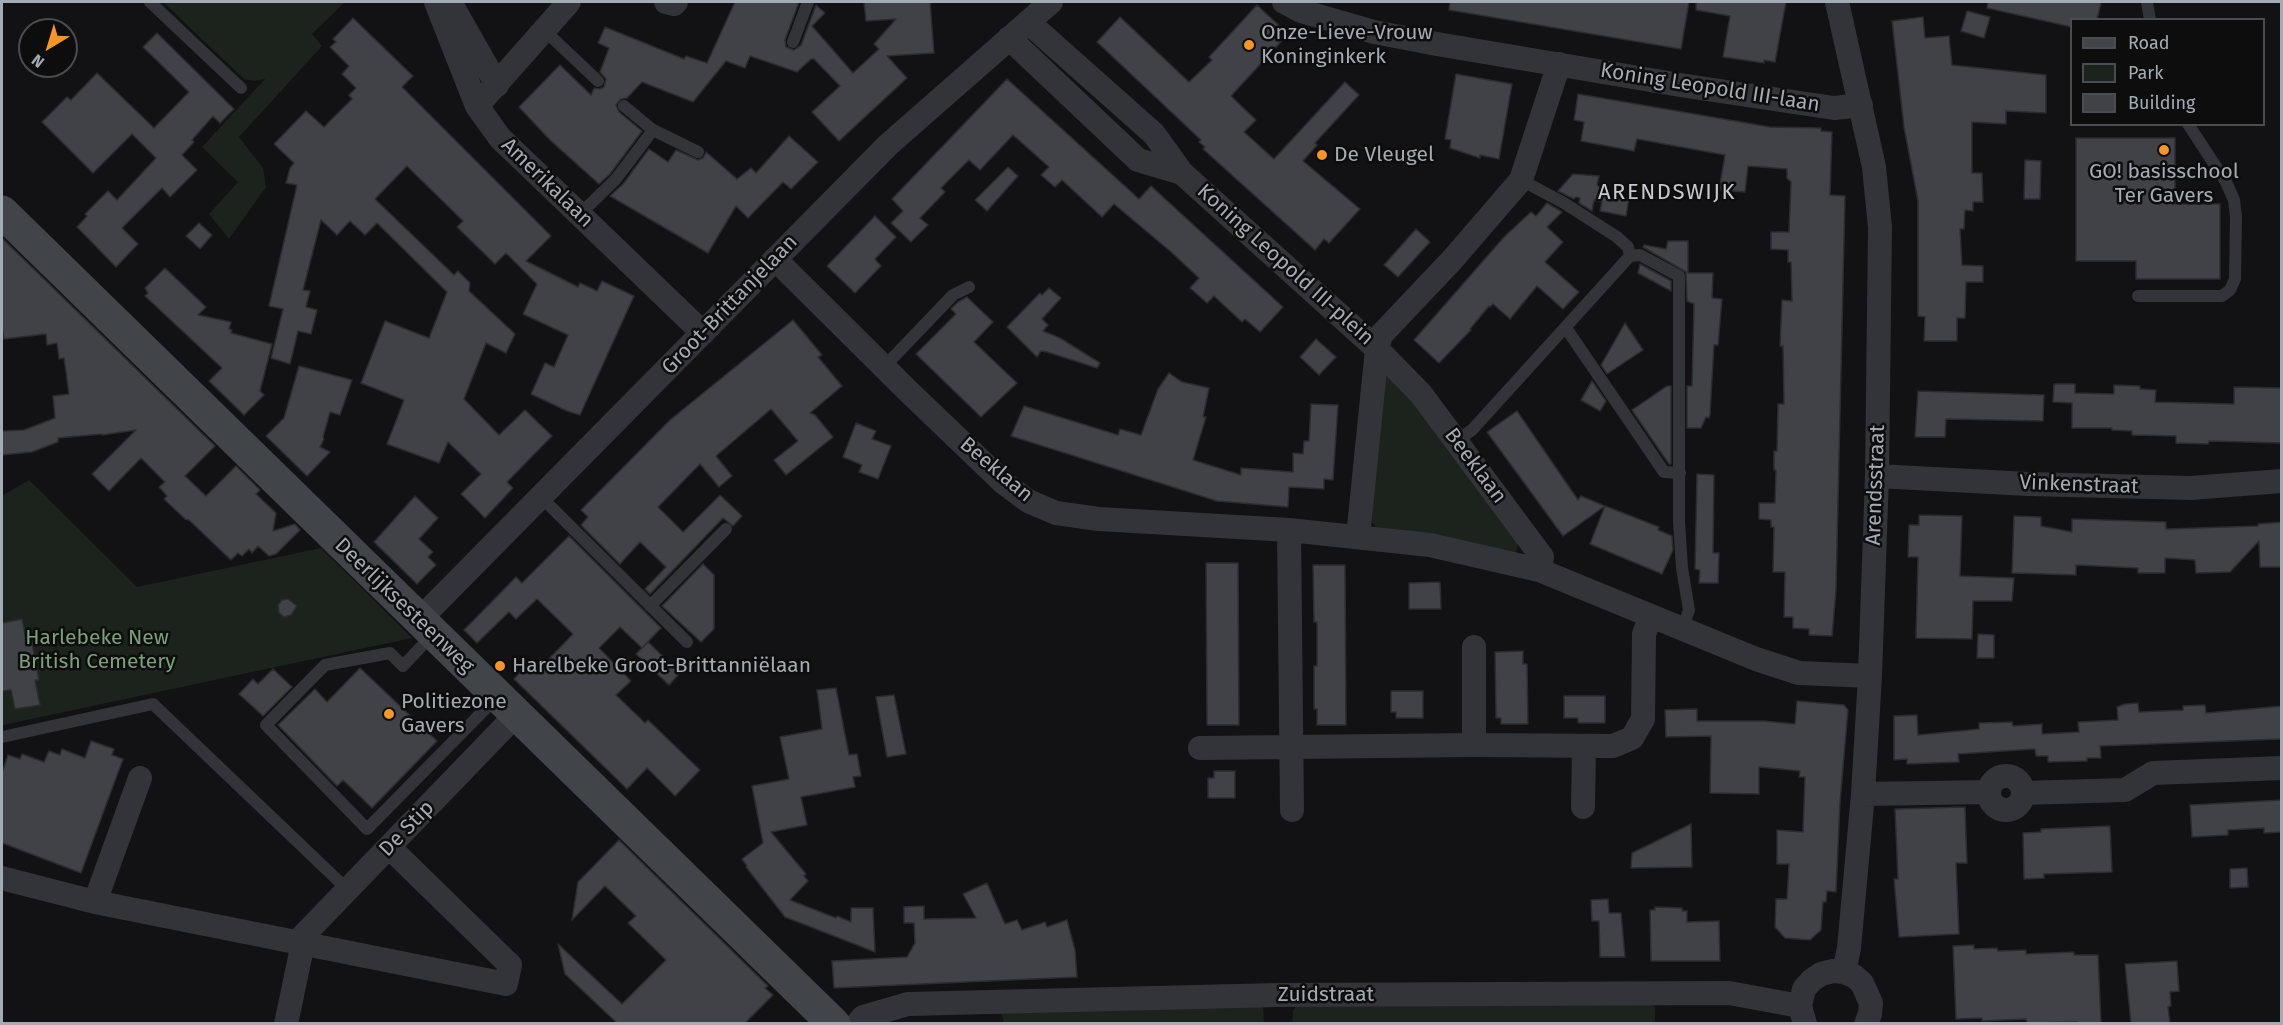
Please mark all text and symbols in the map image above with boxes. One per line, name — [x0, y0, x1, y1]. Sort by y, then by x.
north arrow — [18, 18, 78, 78]
legend — [2070, 18, 2265, 126]
place label: Onze-Lieve-Vrouw Koninginkerk — [1261, 20, 1433, 70]
text: Road — [2128, 32, 2170, 54]
marker: Onze-Lieve-Vrouw Koninginkerk — [1242, 38, 1256, 52]
text: N — [28, 50, 48, 72]
street label: Koning Leopold III-laan — [1598, 58, 1822, 118]
text: Park — [2128, 62, 2163, 84]
text: Building — [2128, 92, 2195, 114]
street label: Amerikalaan — [496, 133, 598, 233]
place label: De Vleugel — [1334, 142, 1434, 168]
marker: GO! basisschool Ter Gavers — [2157, 143, 2171, 157]
marker: De Vleugel — [1315, 148, 1329, 162]
place label: GO! basisschool Ter Gavers — [2089, 159, 2239, 209]
street label: Koning Leopold III-plein — [1191, 179, 1379, 351]
district label: ARENDSWIJK — [1598, 180, 1736, 206]
street label: Groot-Brittanjelaan — [657, 230, 803, 380]
street label: Beeklaan — [1439, 423, 1511, 509]
street label: Arendsstraat — [1861, 424, 1891, 546]
street label: Beeklaan — [954, 432, 1038, 508]
street label: Vinkenstraat — [2019, 470, 2139, 500]
street label: Deerlijksesteenweg — [329, 533, 479, 679]
park label: Harlebeke New British Cemetery — [18, 625, 176, 675]
place label: Harelbeke Groot-Brittanniëlaan — [512, 653, 811, 679]
marker: Harelbeke Groot-Brittanniëlaan — [493, 659, 507, 673]
place label: Politiezone Gavers — [401, 689, 507, 739]
marker: Politiezone Gavers — [382, 707, 396, 721]
street label: De Stip — [374, 796, 440, 862]
street label: Zuidstraat — [1278, 982, 1374, 1008]

